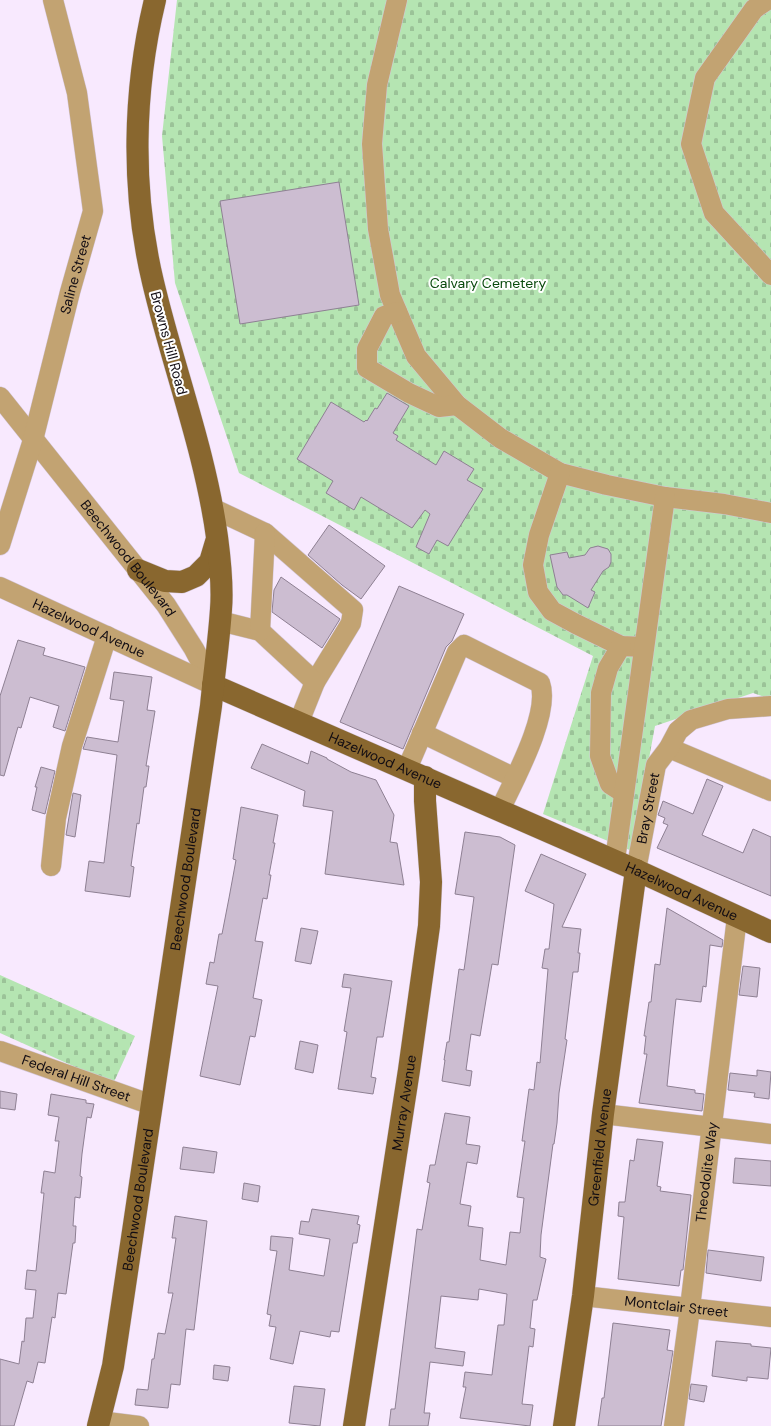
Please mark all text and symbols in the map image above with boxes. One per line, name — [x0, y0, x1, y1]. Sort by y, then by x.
street label: Saline Street — [56, 233, 95, 316]
park label: Calvary Cemetery — [430, 274, 546, 292]
street label: Browns Hill Road — [147, 289, 191, 397]
street label: Beechwood Boulevard — [77, 496, 180, 620]
street label: Hazelwood Avenue — [30, 594, 148, 662]
street label: Hazelwood Avenue — [326, 728, 445, 793]
street label: Bray Street — [632, 771, 663, 845]
street label: Beechwood Boulevard — [166, 807, 205, 952]
street label: Hazelwood Avenue — [623, 858, 741, 925]
street label: Federal Hill Street — [20, 1051, 133, 1106]
street label: Murray Avenue — [388, 1054, 420, 1152]
street label: Greenfield Avenue — [584, 1087, 615, 1207]
street label: Theodolite Way — [691, 1121, 721, 1223]
street label: Beechwood Boulevard — [118, 1127, 157, 1272]
street label: Montclair Street — [624, 1292, 729, 1321]

